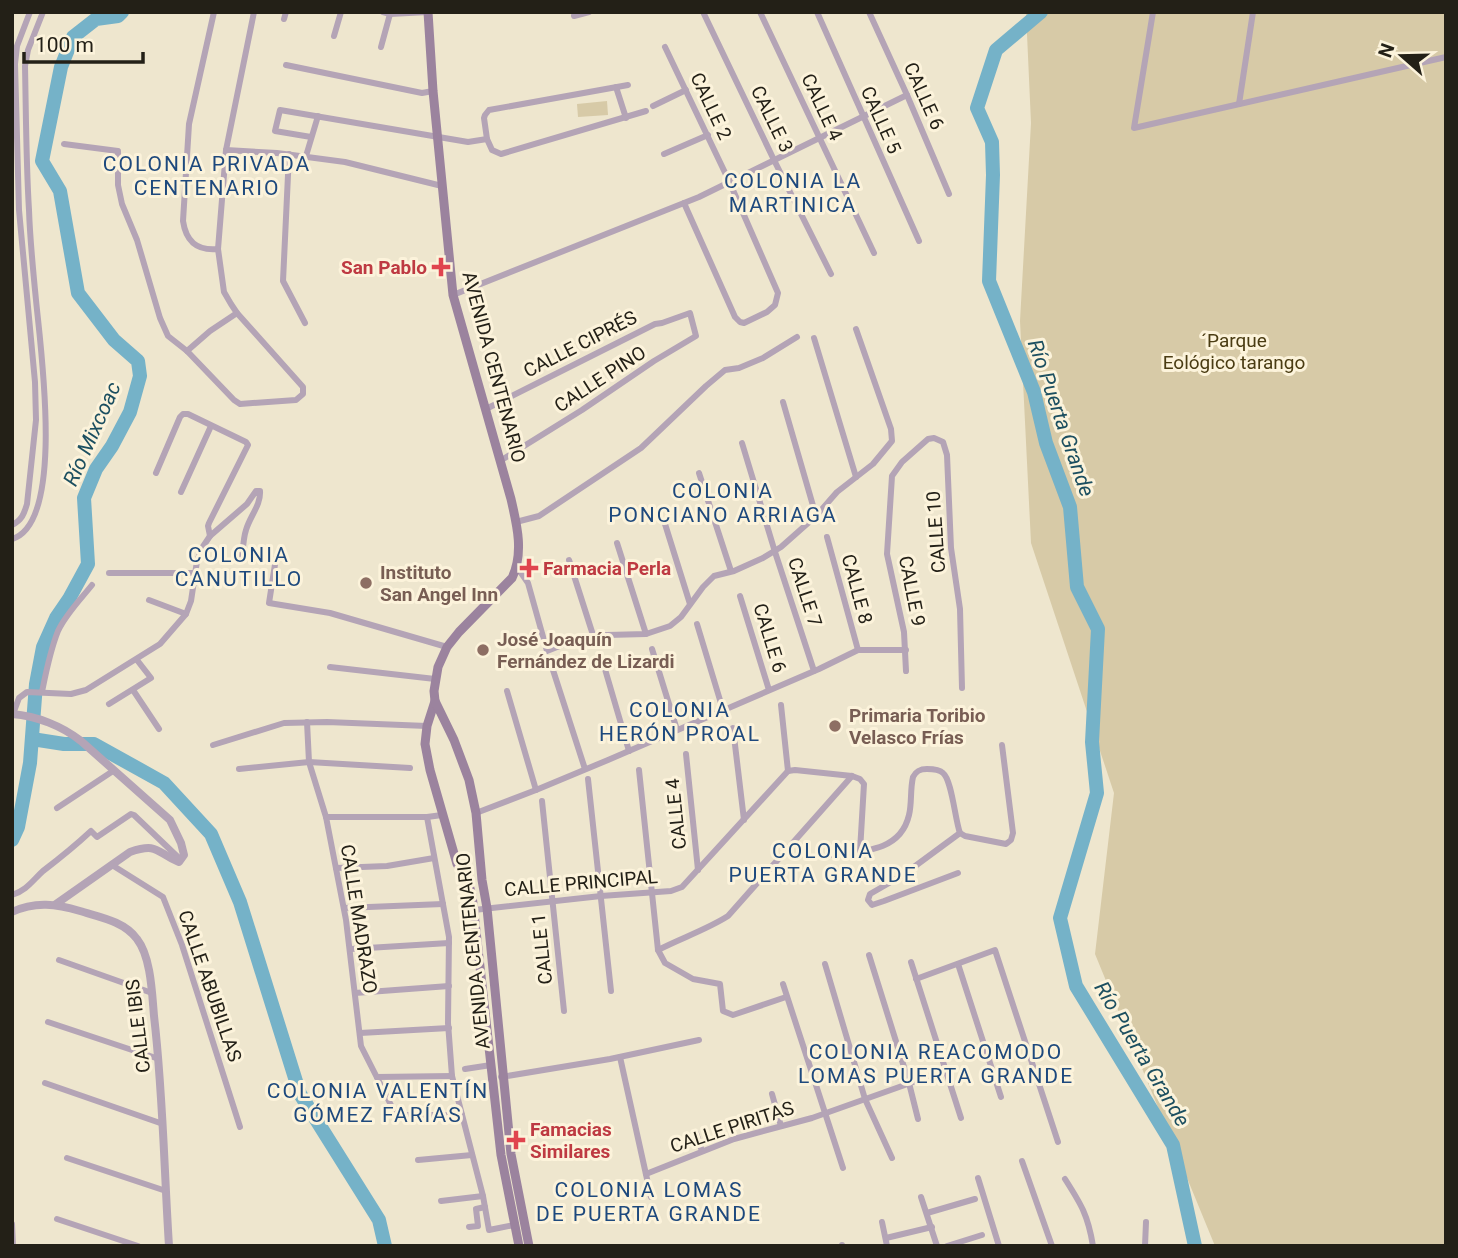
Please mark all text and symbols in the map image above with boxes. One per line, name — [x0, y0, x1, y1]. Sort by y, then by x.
scale bar — [24, 21, 144, 65]
north arrow — [1367, 21, 1437, 91]
text: 100 m — [35, 33, 94, 57]
text: N — [1373, 40, 1400, 61]
street label: CALLE 6 — [899, 59, 949, 133]
street label: CALLE 2 — [685, 69, 737, 143]
street label: CALLE 4 — [796, 70, 848, 145]
street label: CALLE 3 — [746, 82, 798, 156]
street label: CALLE 5 — [856, 83, 906, 157]
district label: COLONIA PRIVADA CENTENARIO — [103, 152, 311, 200]
district label: COLONIA LA MARTINICA — [724, 169, 862, 217]
place label: San Pablo — [341, 256, 427, 279]
marker: San Pablo — [433, 259, 449, 275]
street label: AVENIDA CENTENARIO — [457, 269, 531, 465]
street label: CALLE CIPRÉS — [520, 306, 640, 382]
park label: ´Parque Eológico tarango — [1163, 329, 1305, 374]
water label: Río Puerta Grande — [1023, 336, 1099, 500]
street label: CALLE PINO — [550, 341, 650, 417]
water label: Río Mixcoac — [58, 378, 126, 490]
district label: COLONIA PONCIANO ARRIAGA — [608, 479, 838, 527]
street label: CALLE 10 — [922, 490, 950, 574]
district label: COLONIA CANUTILLO — [175, 543, 303, 591]
street label: CALLE 8 — [837, 552, 877, 626]
street label: CALLE 7 — [783, 554, 827, 630]
street label: CALLE 9 — [894, 554, 930, 628]
place label: Farmacia Perla — [543, 557, 671, 580]
marker: Farmacia Perla — [521, 560, 537, 576]
place label: Instituto San Angel Inn — [380, 561, 498, 606]
marker: Instituto San Angel Inn — [358, 575, 374, 591]
street label: CALLE 6 — [749, 600, 791, 676]
place label: José Joaquín Fernández de Lizardi — [497, 628, 675, 673]
marker: José Joaquín Fernández de Lizardi — [475, 642, 491, 658]
district label: COLONIA HERÓN PROAL — [599, 698, 761, 746]
place label: Primaria Toribio Velasco Frías — [849, 704, 986, 749]
marker: Primaria Toribio Velasco Frías — [827, 718, 843, 734]
street label: CALLE 4 — [661, 777, 691, 851]
district label: COLONIA PUERTA GRANDE — [728, 839, 918, 887]
street label: CALLE MADRAZO — [336, 843, 382, 995]
street label: AVENIDA CENTENARIO — [451, 852, 495, 1050]
street label: CALLE PRINCIPAL — [503, 865, 659, 901]
street label: CALLE ABUBILLAS — [173, 907, 247, 1065]
street label: CALLE 1 — [527, 912, 557, 986]
water label: Río Puerta Grande — [1089, 977, 1195, 1131]
street label: CALLE IBIS — [121, 978, 155, 1074]
district label: COLONIA REACOMODO LOMAS PUERTA GRANDE — [798, 1040, 1074, 1088]
district label: COLONIA VALENTÍN GÓMEZ FARÍAS — [267, 1079, 489, 1127]
street label: CALLE PIRITAS — [667, 1096, 797, 1158]
place label: Famacias Similares — [530, 1118, 612, 1163]
marker: Famacias Similares — [508, 1132, 524, 1148]
district label: COLONIA LOMAS DE PUERTA GRANDE — [536, 1178, 762, 1226]

